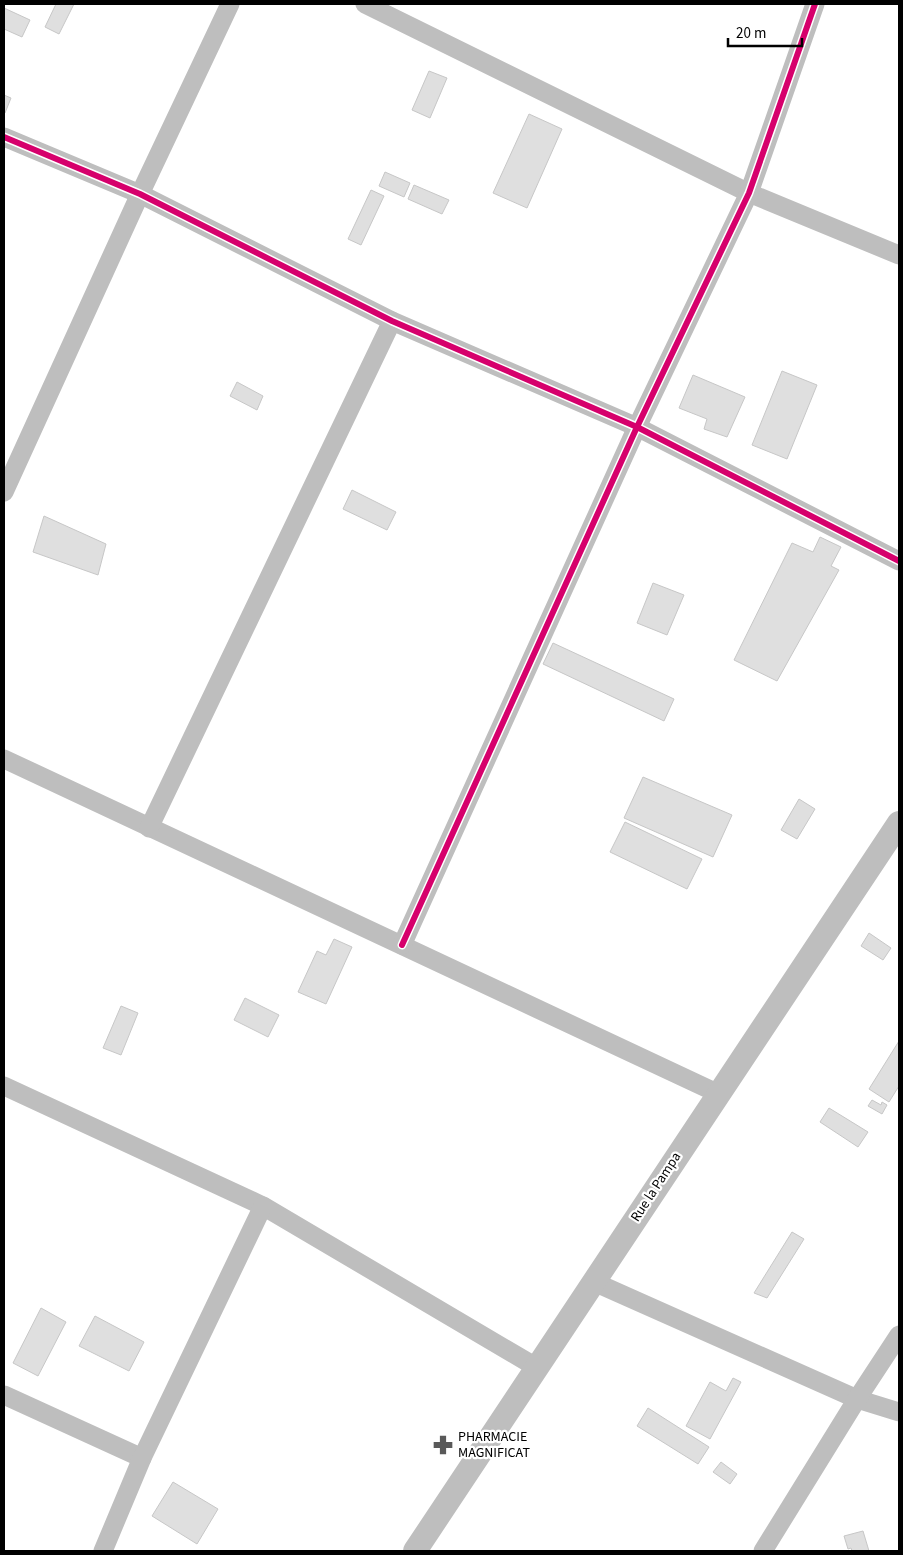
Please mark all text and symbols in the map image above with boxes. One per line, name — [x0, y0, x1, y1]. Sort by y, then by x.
scale bar — [728, 15, 802, 47]
text: 20 m — [736, 23, 766, 44]
street label: Rue la Pampa — [626, 1148, 686, 1226]
place label: PHARMACIE MAGNIFICAT — [458, 1427, 530, 1463]
pharmacy icon: PHARMACIE MAGNIFICAT — [432, 1434, 454, 1456]

